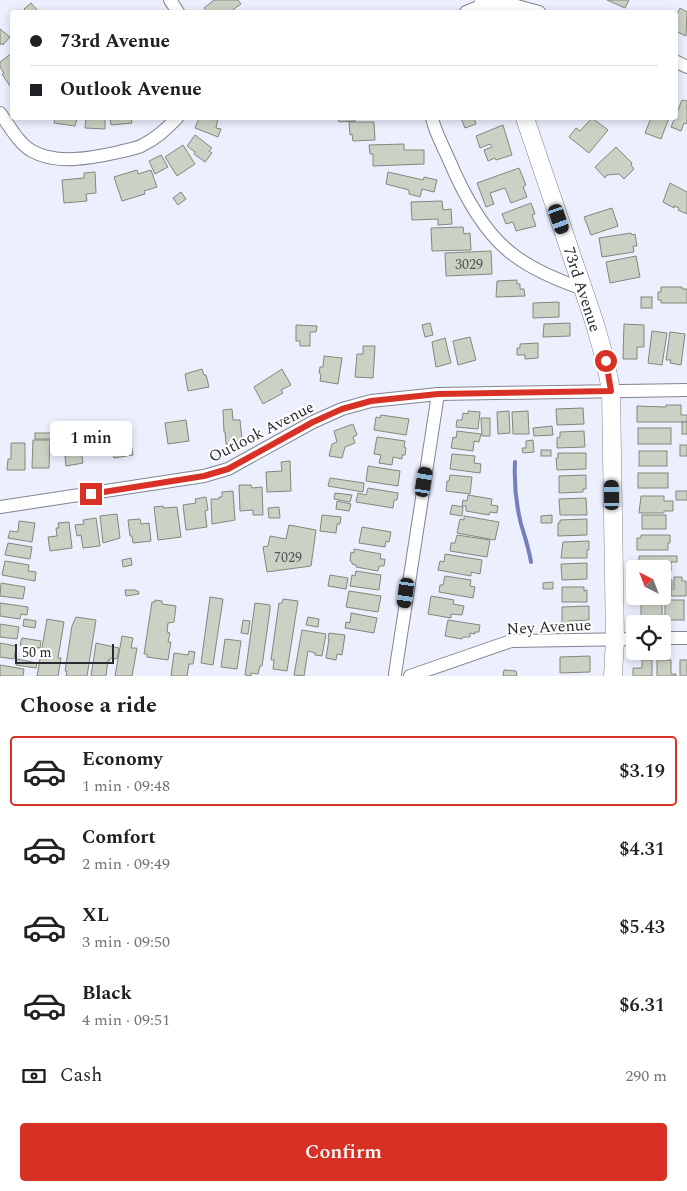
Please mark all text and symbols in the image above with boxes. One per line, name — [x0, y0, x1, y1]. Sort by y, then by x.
text: 73rd Avenue — [60, 27, 170, 56]
text: Outlook Avenue — [60, 75, 202, 104]
car — [547, 202, 570, 236]
street label: 73rd Avenue — [557, 244, 607, 335]
house number: 3029 — [455, 254, 483, 275]
route start — [595, 350, 617, 372]
street label: Outlook Avenue — [205, 395, 318, 469]
callout: 1 min — [50, 422, 132, 456]
text: 1 min — [70, 426, 112, 450]
car — [414, 466, 433, 498]
car — [604, 480, 619, 510]
route end — [80, 483, 102, 505]
house number: 7029 — [274, 547, 302, 568]
north arrow — [626, 560, 671, 605]
map controls — [626, 560, 671, 660]
car — [396, 577, 415, 609]
street label: Ney Avenue — [506, 613, 592, 641]
button: locate — [626, 615, 671, 660]
scale bar — [15, 641, 114, 664]
text: 50 m — [22, 642, 52, 663]
text: Choose a ride — [20, 689, 157, 722]
text: Economy — [82, 745, 163, 774]
icon: car — [22, 749, 67, 794]
text: $3.19 — [619, 757, 665, 786]
text: 1 min · 09:48 — [82, 774, 170, 798]
text: Comfort — [82, 823, 156, 852]
icon: car — [22, 827, 67, 872]
text: $4.31 — [619, 835, 665, 864]
text: 2 min · 09:49 — [82, 852, 170, 876]
text: XL — [82, 901, 109, 930]
icon: car — [22, 905, 67, 950]
text: $5.43 — [619, 913, 665, 942]
text: 3 min · 09:50 — [82, 930, 170, 954]
text: Black — [82, 979, 132, 1008]
icon: car — [22, 983, 67, 1028]
text: $6.31 — [619, 991, 665, 1020]
text: 4 min · 09:51 — [82, 1008, 170, 1032]
text: Cash — [60, 1061, 102, 1090]
icon: cash — [20, 1062, 48, 1090]
text: 290 m — [625, 1064, 667, 1088]
button: Confirm — [20, 1123, 667, 1181]

